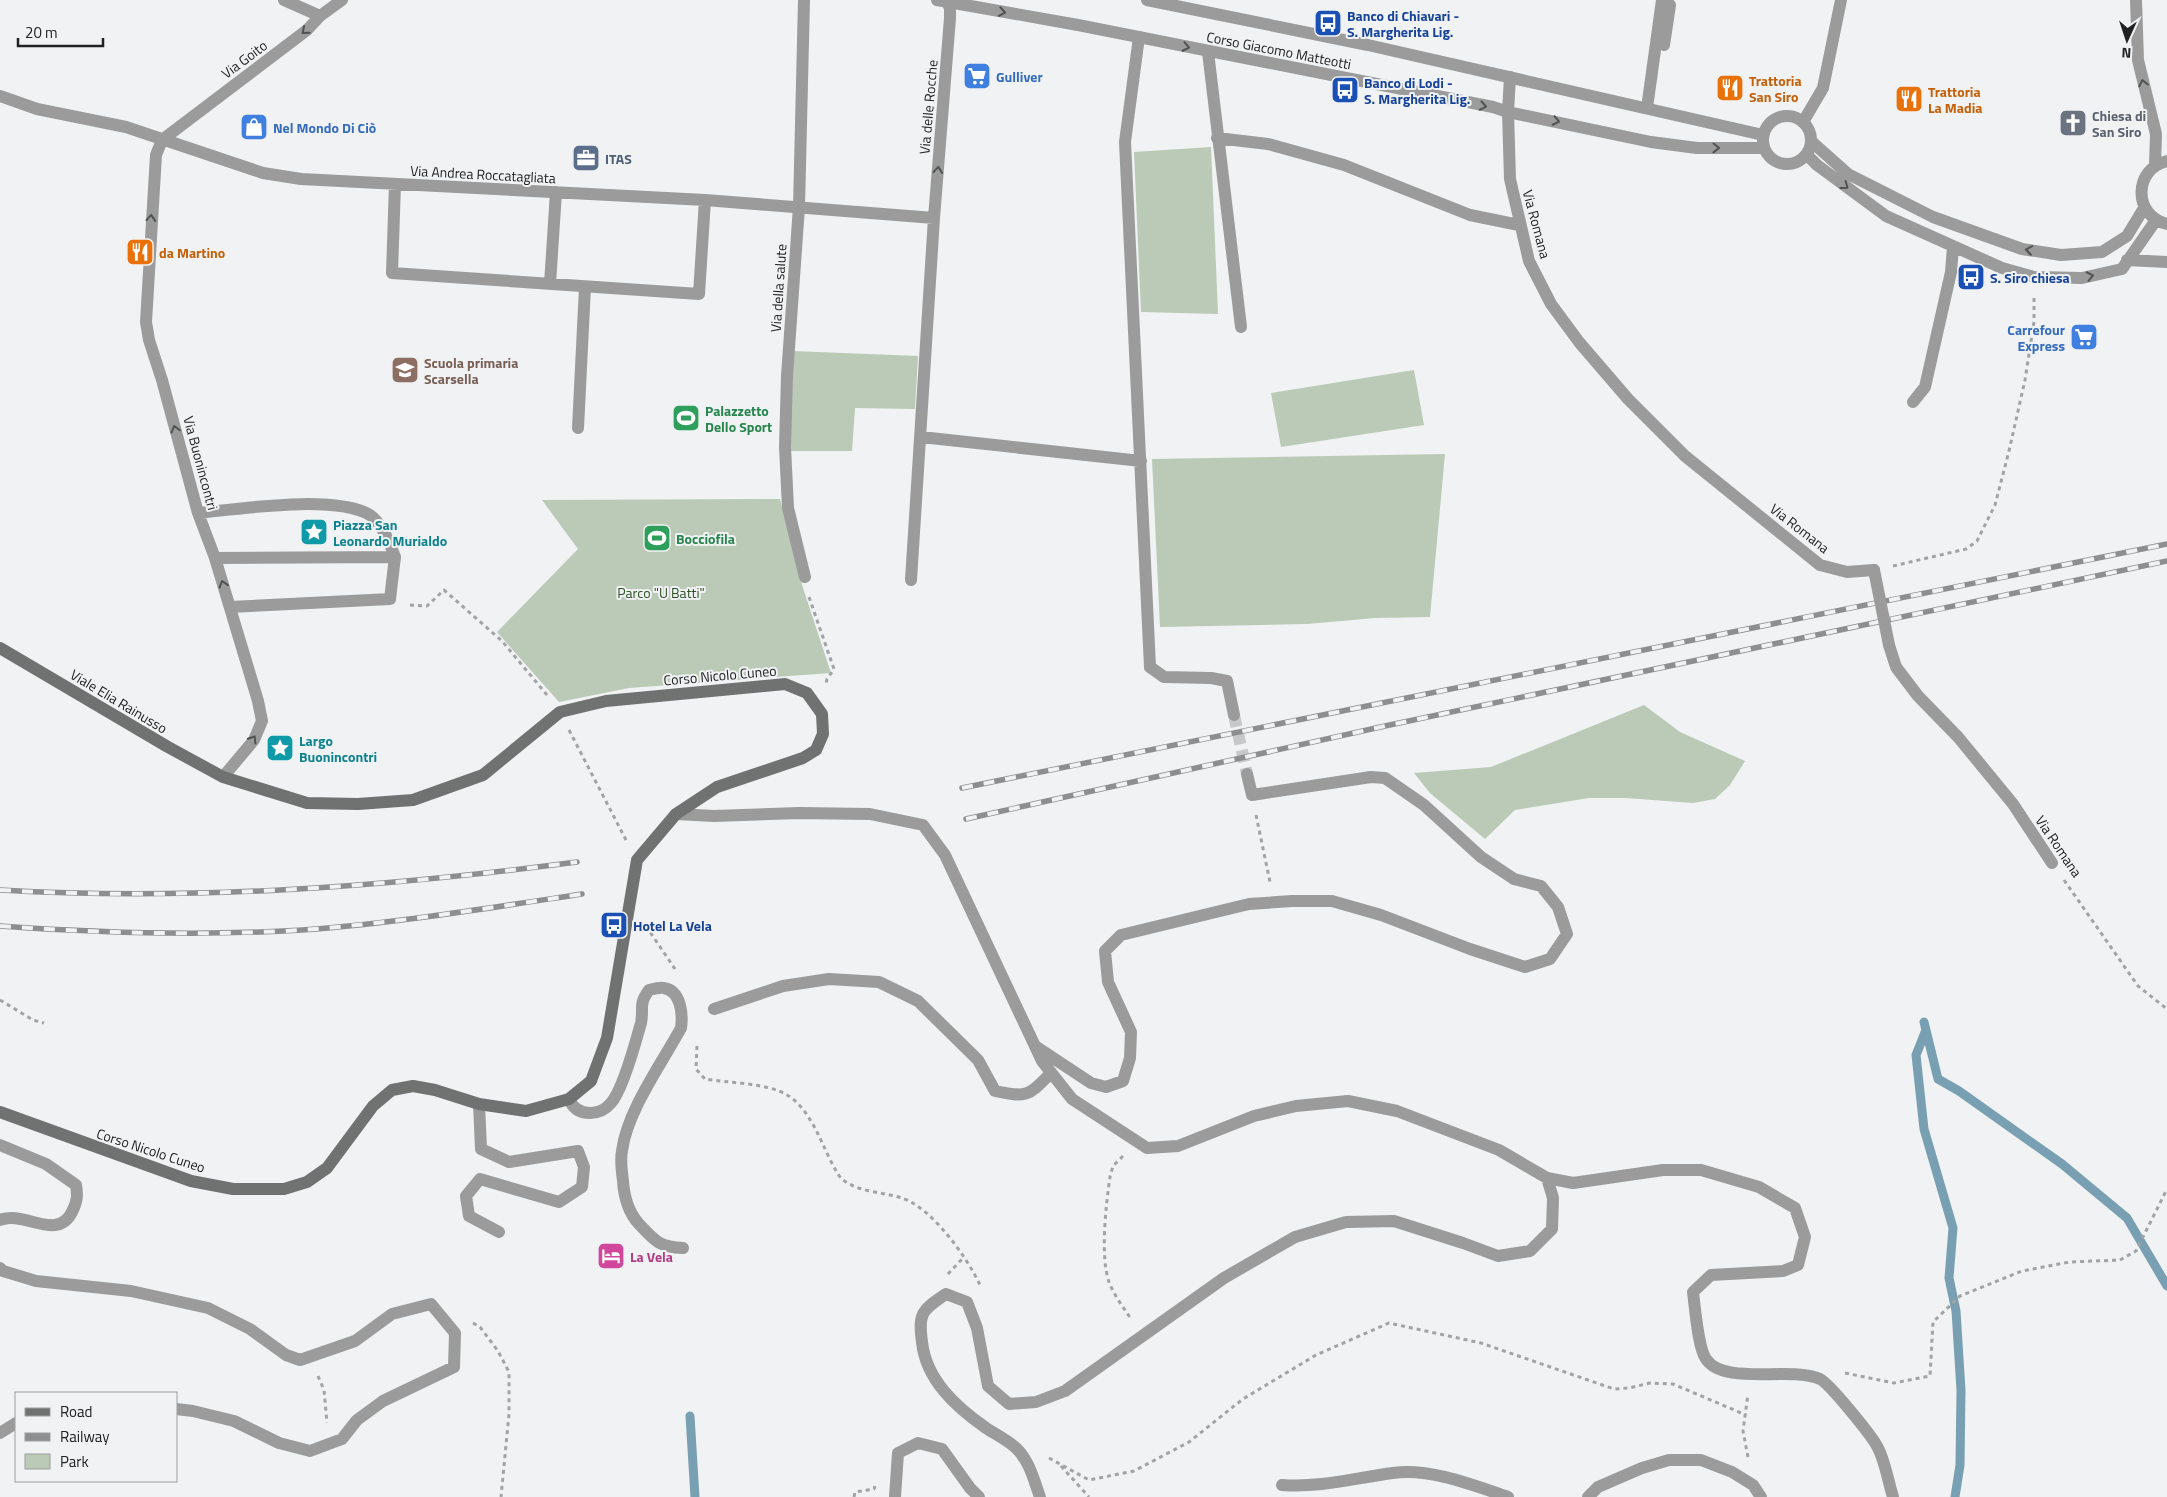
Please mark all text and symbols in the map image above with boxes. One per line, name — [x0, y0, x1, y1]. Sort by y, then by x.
place label: Banco di Chiavari - S. Margherita Lig. — [1347, 5, 1459, 42]
one-way arrow — [997, 6, 1006, 16]
bus stop icon: Banco di Chiavari - S. Margherita Lig. — [1313, 8, 1343, 38]
scale bar — [18, 15, 102, 47]
north arrow — [2102, 15, 2152, 65]
text: 20 m — [25, 21, 58, 44]
one-way arrow — [301, 26, 310, 35]
street label: Corso Giacomo Matteotti — [1205, 26, 1353, 74]
street label: Via Goito — [217, 35, 271, 83]
one-way arrow — [1182, 41, 1191, 52]
text: N — [2121, 43, 2132, 64]
street label: Via delle Rocche — [913, 59, 943, 155]
supermarket icon: Gulliver — [962, 61, 992, 91]
place label: Gulliver — [996, 66, 1043, 87]
place label: Trattoria San Siro — [1749, 70, 1802, 107]
place label: Banco di Lodi - S. Margherita Lig. — [1364, 72, 1470, 109]
restaurant icon: Trattoria San Siro — [1715, 73, 1745, 103]
bus stop icon: Banco di Lodi - S. Margherita Lig. — [1330, 75, 1360, 105]
one-way arrow — [2138, 79, 2149, 88]
place label: Trattoria La Madia — [1928, 81, 1982, 118]
restaurant icon: Trattoria La Madia — [1894, 84, 1924, 114]
one-way arrow — [1479, 100, 1487, 110]
place label: Chiesa di San Siro — [2092, 105, 2146, 142]
church icon: Chiesa di San Siro — [2058, 108, 2088, 138]
shop icon: Nel Mondo Di Ciò — [239, 112, 269, 142]
one-way arrow — [1552, 115, 1560, 126]
place label: Nel Mondo Di Ciò — [273, 117, 376, 138]
office icon: ITAS — [571, 143, 601, 173]
one-way arrow — [1712, 143, 1720, 153]
place label: ITAS — [605, 148, 632, 169]
street label: Via Andrea Roccatagliata — [410, 160, 556, 188]
one-way arrow — [933, 165, 944, 173]
one-way arrow — [1839, 180, 1849, 189]
street label: Via Romana — [1518, 187, 1556, 261]
one-way arrow — [146, 214, 157, 222]
restaurant icon: da Martino — [125, 237, 155, 267]
place label: da Martino — [159, 242, 225, 263]
street label: Via della salute — [764, 243, 792, 333]
one-way arrow — [2025, 246, 2033, 256]
bus stop icon: S. Siro chiesa — [1956, 262, 1986, 292]
place label: S. Siro chiesa — [1990, 267, 2070, 288]
one-way arrow — [2085, 271, 2094, 282]
place label: Carrefour Express — [2007, 319, 2065, 356]
supermarket icon: Carrefour Express — [2069, 322, 2099, 352]
place label: Scuola primaria Scarsella — [424, 352, 518, 389]
school or university icon: Scuola primaria Scarsella — [390, 355, 420, 385]
place label: Palazzetto Dello Sport — [705, 400, 772, 437]
sports icon: Palazzetto Dello Sport — [671, 403, 701, 433]
street label: Via Buonincontri — [178, 414, 224, 512]
one-way arrow — [171, 425, 181, 433]
street label: Via Romana — [1766, 498, 1834, 558]
place label: Piazza San Leonardo Murialdo — [333, 514, 447, 551]
place icon: Piazza San Leonardo Murialdo — [299, 517, 329, 547]
sports icon: Bocciofila — [642, 523, 672, 553]
place label: Bocciofila — [676, 528, 735, 549]
one-way arrow — [219, 580, 229, 588]
park label: Parco "U Batti" — [617, 582, 705, 603]
street label: Corso Nicolo Cuneo — [663, 660, 777, 690]
street label: Viale Elia Rainusso — [67, 664, 171, 738]
place label: Largo Buonincontri — [299, 730, 377, 767]
place icon: Largo Buonincontri — [265, 733, 295, 763]
one-way arrow — [247, 735, 257, 744]
street label: Via Romana — [2031, 811, 2087, 881]
bus stop icon: Hotel La Vela — [599, 910, 629, 940]
place label: Hotel La Vela — [633, 915, 712, 936]
street label: Corso Nicolo Cuneo — [94, 1123, 208, 1177]
hotel icon: La Vela — [596, 1241, 626, 1271]
place label: La Vela — [630, 1246, 673, 1267]
legend — [15, 1392, 178, 1482]
text: Road — [60, 1400, 92, 1423]
text: Railway — [60, 1425, 110, 1448]
text: Park — [60, 1450, 89, 1473]

